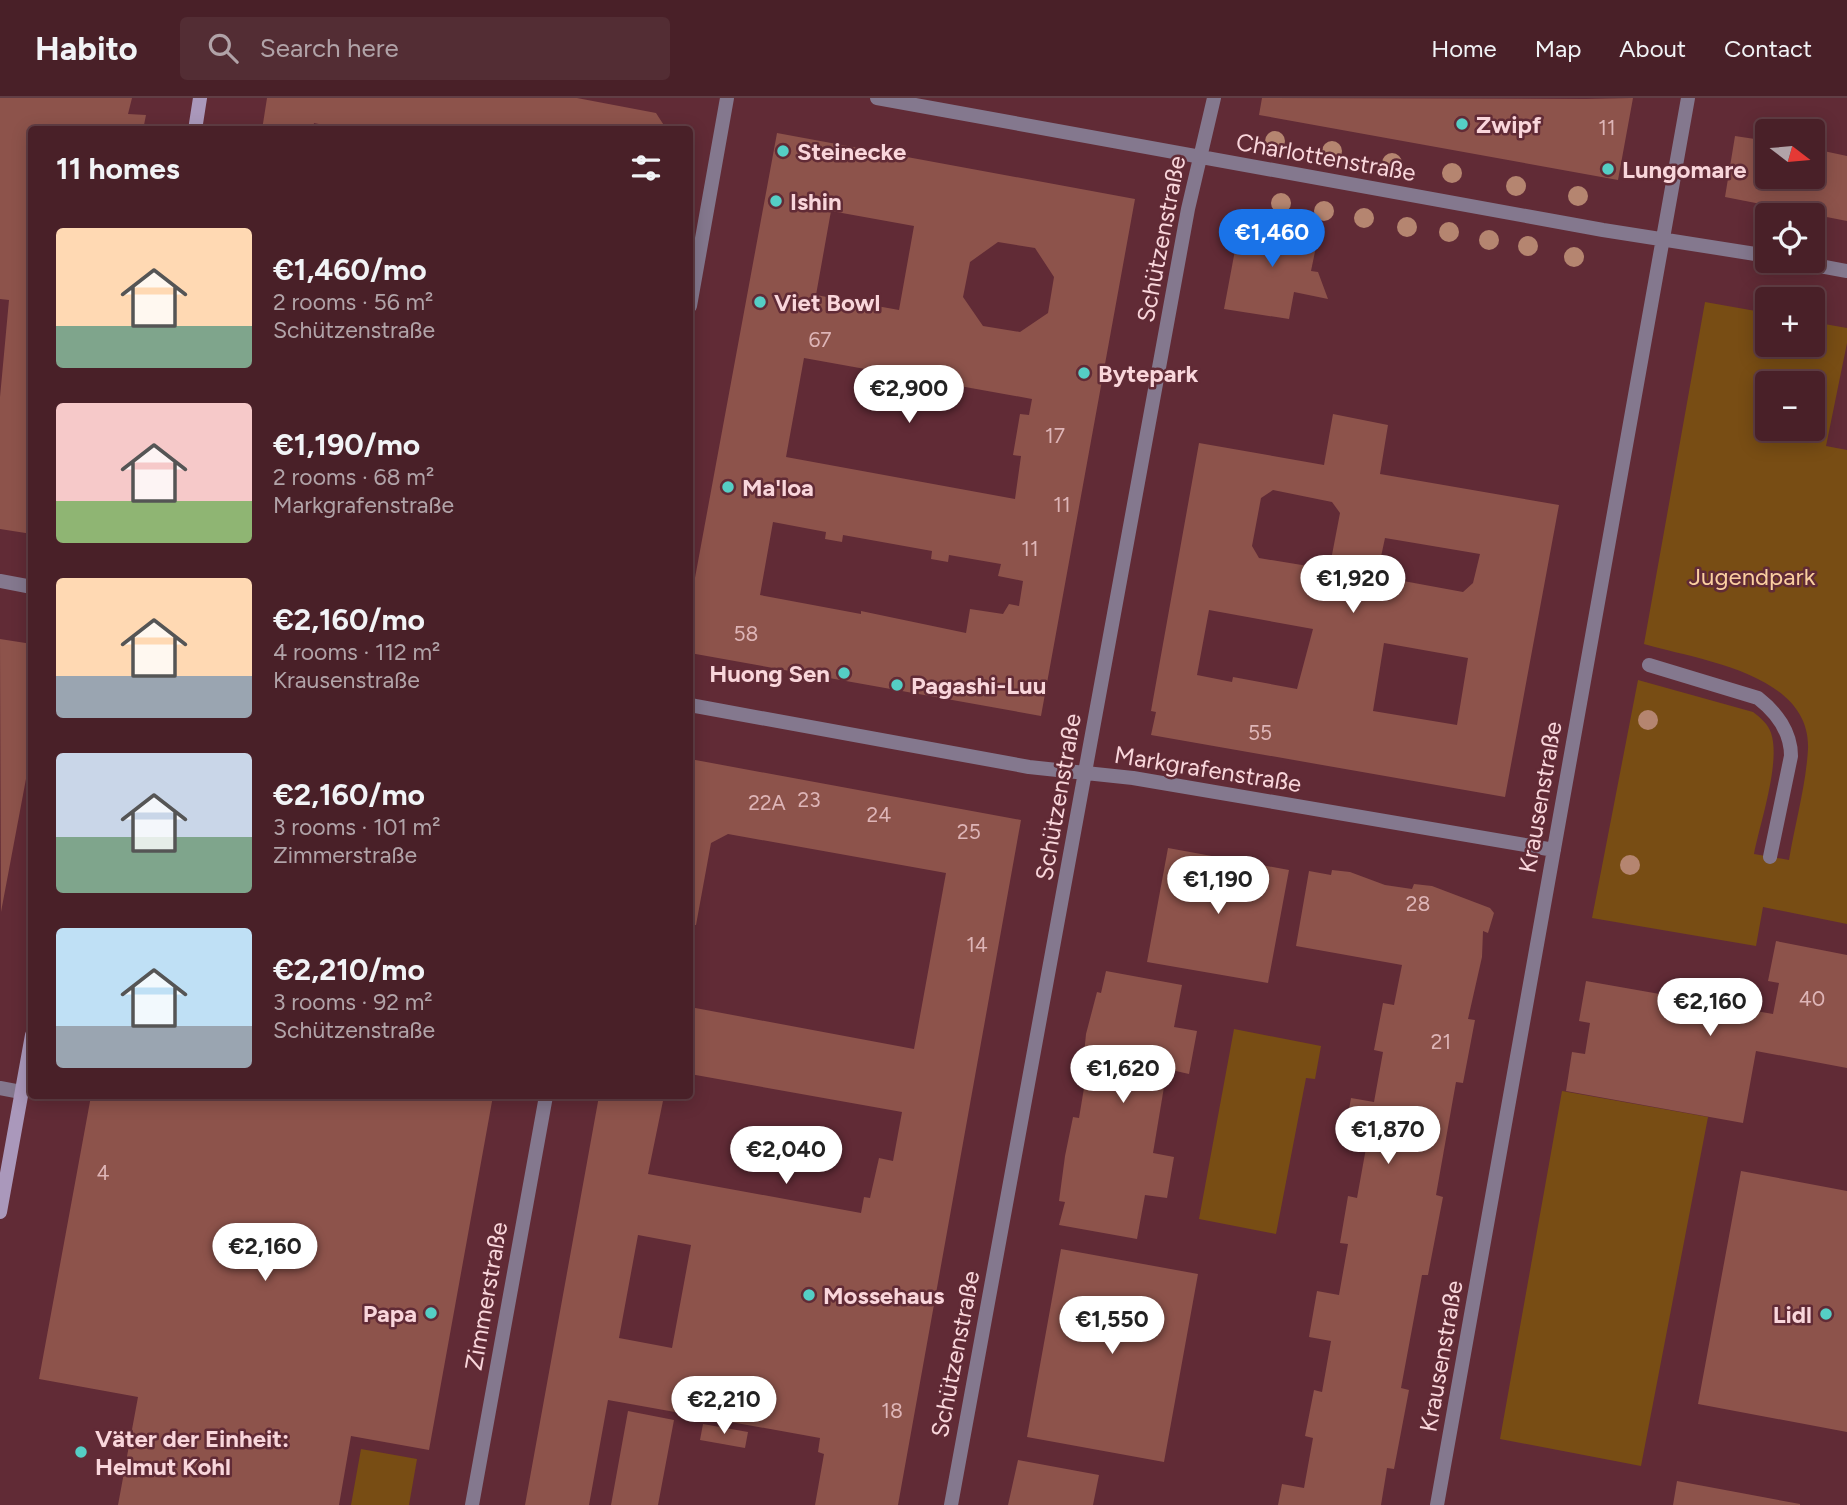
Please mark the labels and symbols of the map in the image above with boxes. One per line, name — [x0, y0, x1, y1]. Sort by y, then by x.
place label: Zwipf — [1476, 110, 1542, 139]
house number: 11 — [1598, 115, 1616, 140]
marker: Zwipf — [1454, 116, 1470, 132]
north arrow — [1755, 119, 1825, 189]
street label: Charlottenstraße — [1234, 127, 1418, 187]
place label: Steinecke — [797, 137, 906, 166]
marker: Steinecke — [775, 143, 791, 159]
street label: Schützenstraße — [1131, 153, 1191, 325]
place label: Lungomare — [1622, 155, 1747, 184]
marker: Lungomare — [1600, 161, 1616, 177]
place label: Ishin — [790, 187, 842, 216]
marker: Ishin — [768, 193, 784, 209]
pin: €1,460 — [1215, 209, 1329, 269]
place label: Viet Bowl — [774, 288, 880, 317]
marker: Viet Bowl — [752, 294, 768, 310]
house number: 67 — [808, 327, 832, 352]
place label: Bytepark — [1098, 359, 1199, 388]
marker: Bytepark — [1076, 365, 1092, 381]
pin: €2,900 — [852, 366, 966, 425]
house number: 17 — [1045, 423, 1065, 448]
place label: Ma'loa — [742, 473, 814, 502]
marker: Ma'loa — [720, 479, 736, 495]
house number: 11 — [1053, 492, 1071, 517]
house number: 11 — [1021, 536, 1039, 561]
pin: €1,920 — [1296, 556, 1410, 615]
park label: Jugendpark — [1689, 562, 1816, 591]
house number: 58 — [734, 621, 758, 646]
place label: Huong Sen — [709, 659, 830, 688]
marker: Huong Sen — [836, 665, 852, 681]
place label: Pagashi-Luu — [911, 671, 1046, 700]
marker: Pagashi-Luu — [889, 677, 905, 693]
street label: Schützenstraße — [1029, 711, 1087, 883]
street label: Krausenstraße — [1512, 719, 1568, 875]
house number: 55 — [1248, 720, 1272, 745]
street label: Markgrafenstraße — [1112, 740, 1304, 798]
house number: 23 — [797, 787, 821, 812]
house number: 22A — [748, 790, 786, 815]
house number: 24 — [867, 802, 891, 827]
house number: 25 — [957, 819, 981, 844]
pin: €1,190 — [1161, 856, 1275, 916]
house number: 28 — [1406, 891, 1430, 916]
house number: 14 — [966, 932, 988, 957]
pin: €2,160 — [1653, 978, 1767, 1038]
house number: 40 — [1799, 986, 1825, 1011]
house number: 21 — [1431, 1029, 1451, 1054]
pin: €1,620 — [1066, 1046, 1180, 1105]
pin: €1,870 — [1331, 1107, 1445, 1166]
pin: €2,040 — [729, 1126, 843, 1186]
house number: 4 — [96, 1160, 110, 1185]
street label: Zimmerstraße — [459, 1219, 513, 1373]
pin: €2,160 — [208, 1224, 322, 1283]
street label: Schützenstraße — [925, 1268, 985, 1440]
street label: Krausenstraße — [1413, 1278, 1469, 1434]
place label: Mossehaus — [823, 1281, 944, 1310]
marker: Mossehaus — [801, 1287, 817, 1303]
pin: €1,550 — [1055, 1296, 1169, 1356]
place label: Papa — [363, 1299, 417, 1328]
place label: Lidl — [1773, 1300, 1812, 1329]
marker: Papa — [423, 1305, 439, 1321]
marker: Lidl — [1818, 1306, 1834, 1322]
pin: €2,210 — [667, 1376, 781, 1436]
house number: 18 — [881, 1398, 903, 1423]
place label: Väter der Einheit: Helmut Kohl — [95, 1424, 289, 1481]
marker: Väter der Einheit: Helmut Kohl — [73, 1444, 89, 1460]

